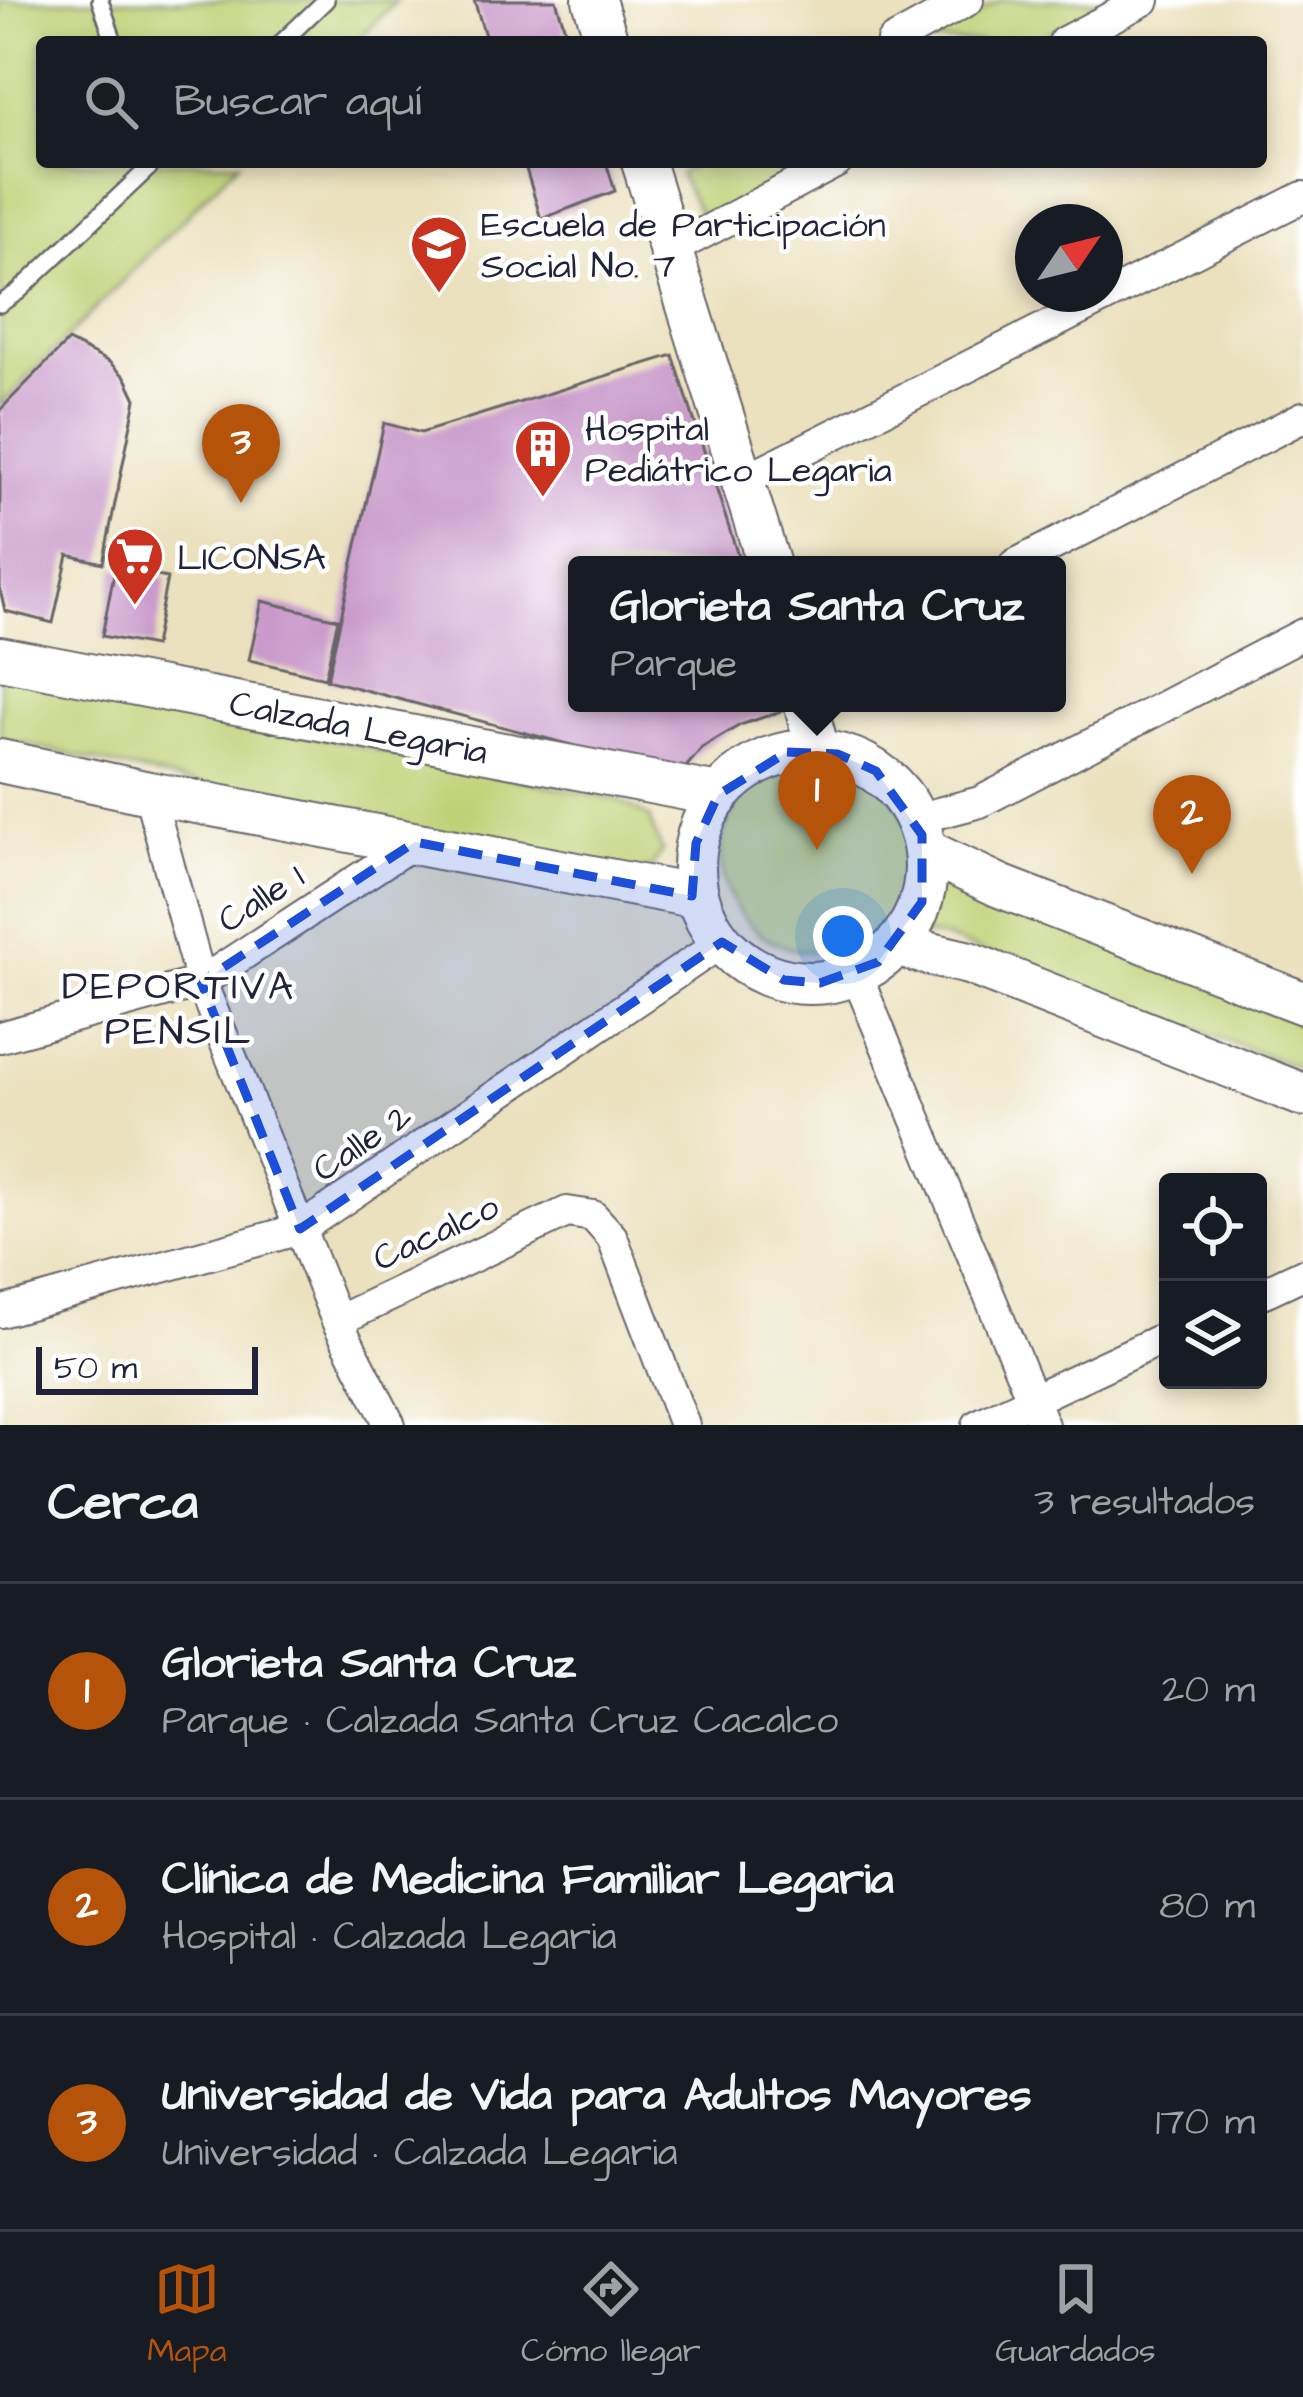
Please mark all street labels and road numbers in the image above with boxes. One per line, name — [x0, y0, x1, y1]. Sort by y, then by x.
street label: Calzada Legaria — [225, 678, 492, 779]
street label: Calle 1 — [208, 852, 315, 946]
street label: Calle 2 — [303, 1091, 422, 1195]
street label: Cacalco — [365, 1182, 507, 1285]

